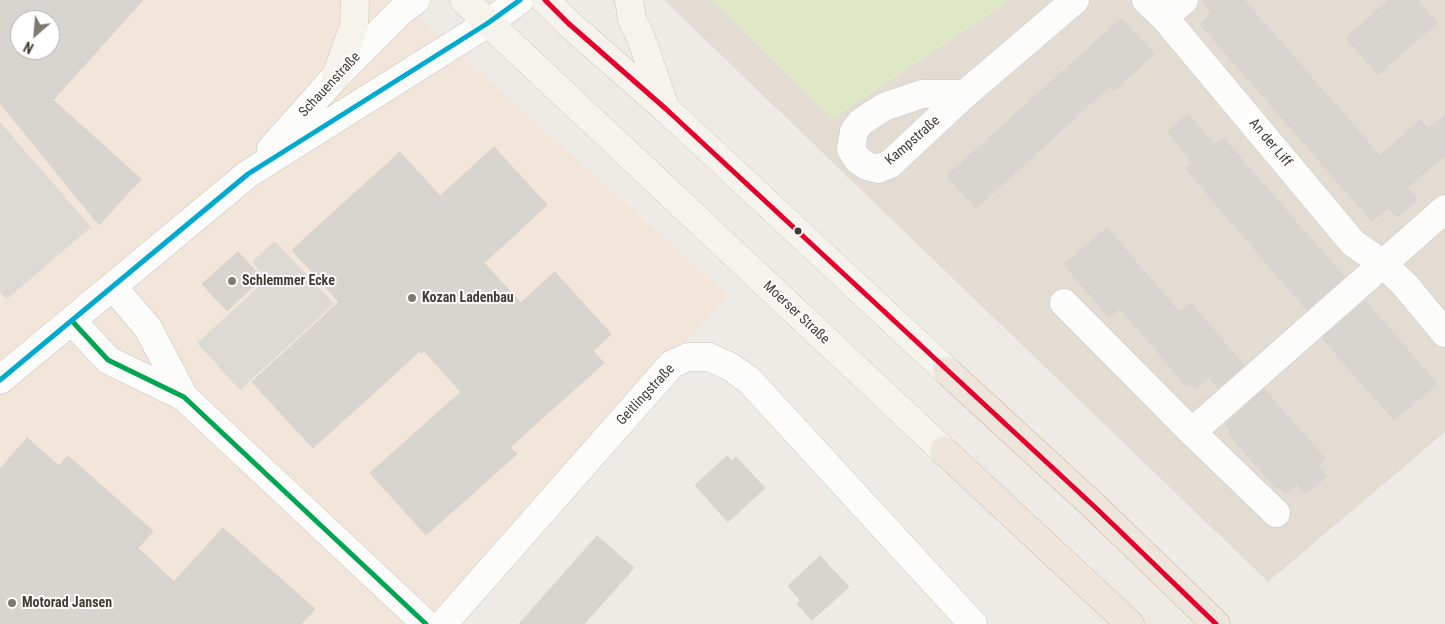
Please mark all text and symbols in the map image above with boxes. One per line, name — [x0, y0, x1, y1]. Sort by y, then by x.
north arrow — [10, 10, 60, 60]
text: N — [21, 38, 36, 57]
street label: Schauenstraße — [296, 49, 364, 121]
street label: Kampstraße — [882, 113, 944, 169]
street label: An der Liff — [1245, 115, 1295, 171]
unlabelled marker — [793, 226, 803, 236]
place label: Schlemmer Ecke — [242, 273, 335, 289]
marker: Schlemmer Ecke — [226, 275, 238, 287]
street label: Moerser Straße — [759, 278, 833, 348]
place label: Kozan Ladenbau — [422, 290, 514, 306]
marker: Kozan Ladenbau — [406, 292, 418, 304]
street label: Geitlingstraße — [613, 361, 679, 429]
place label: Motorad Jansen — [22, 595, 112, 611]
marker: Motorad Jansen — [6, 597, 18, 609]

